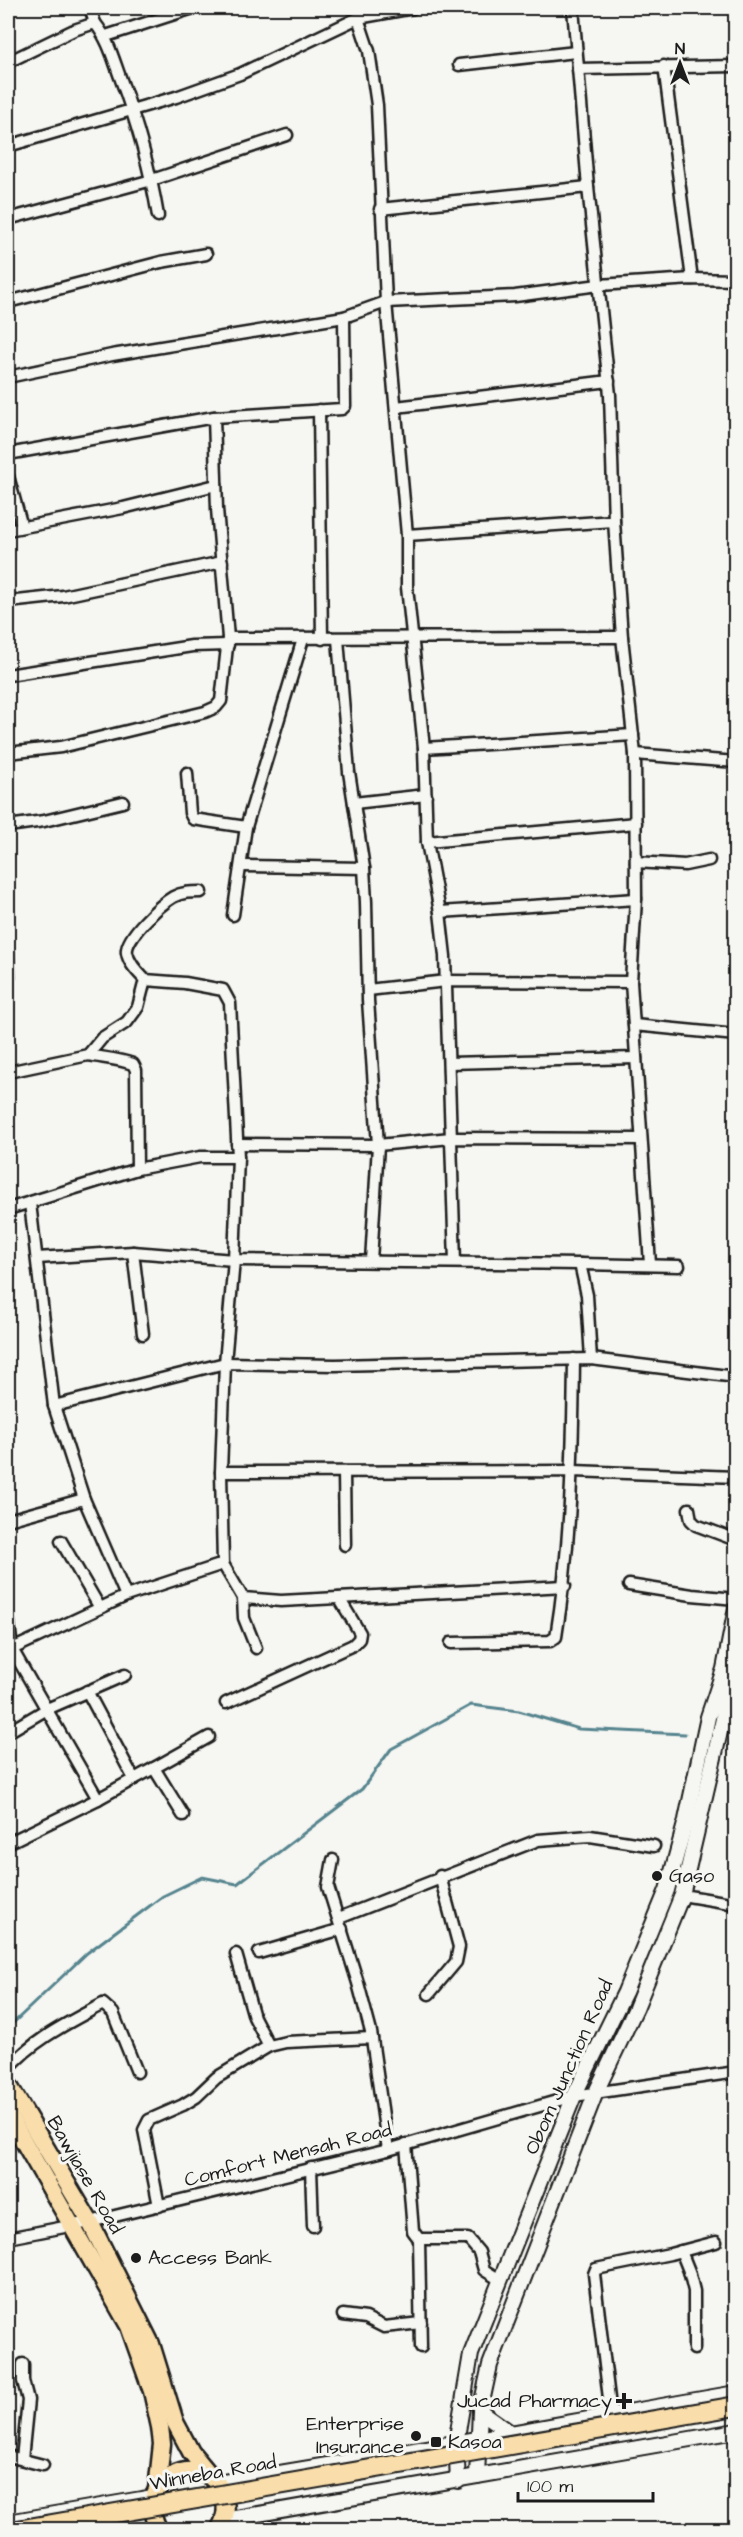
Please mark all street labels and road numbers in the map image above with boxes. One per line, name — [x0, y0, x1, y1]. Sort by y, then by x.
street label: Obom Junction Road — [518, 1975, 620, 2159]
street label: Bawjiase Road — [40, 2111, 130, 2239]
street label: Comfort Mensah Road — [181, 2116, 395, 2194]
street label: Winneba Road — [148, 2448, 278, 2498]

